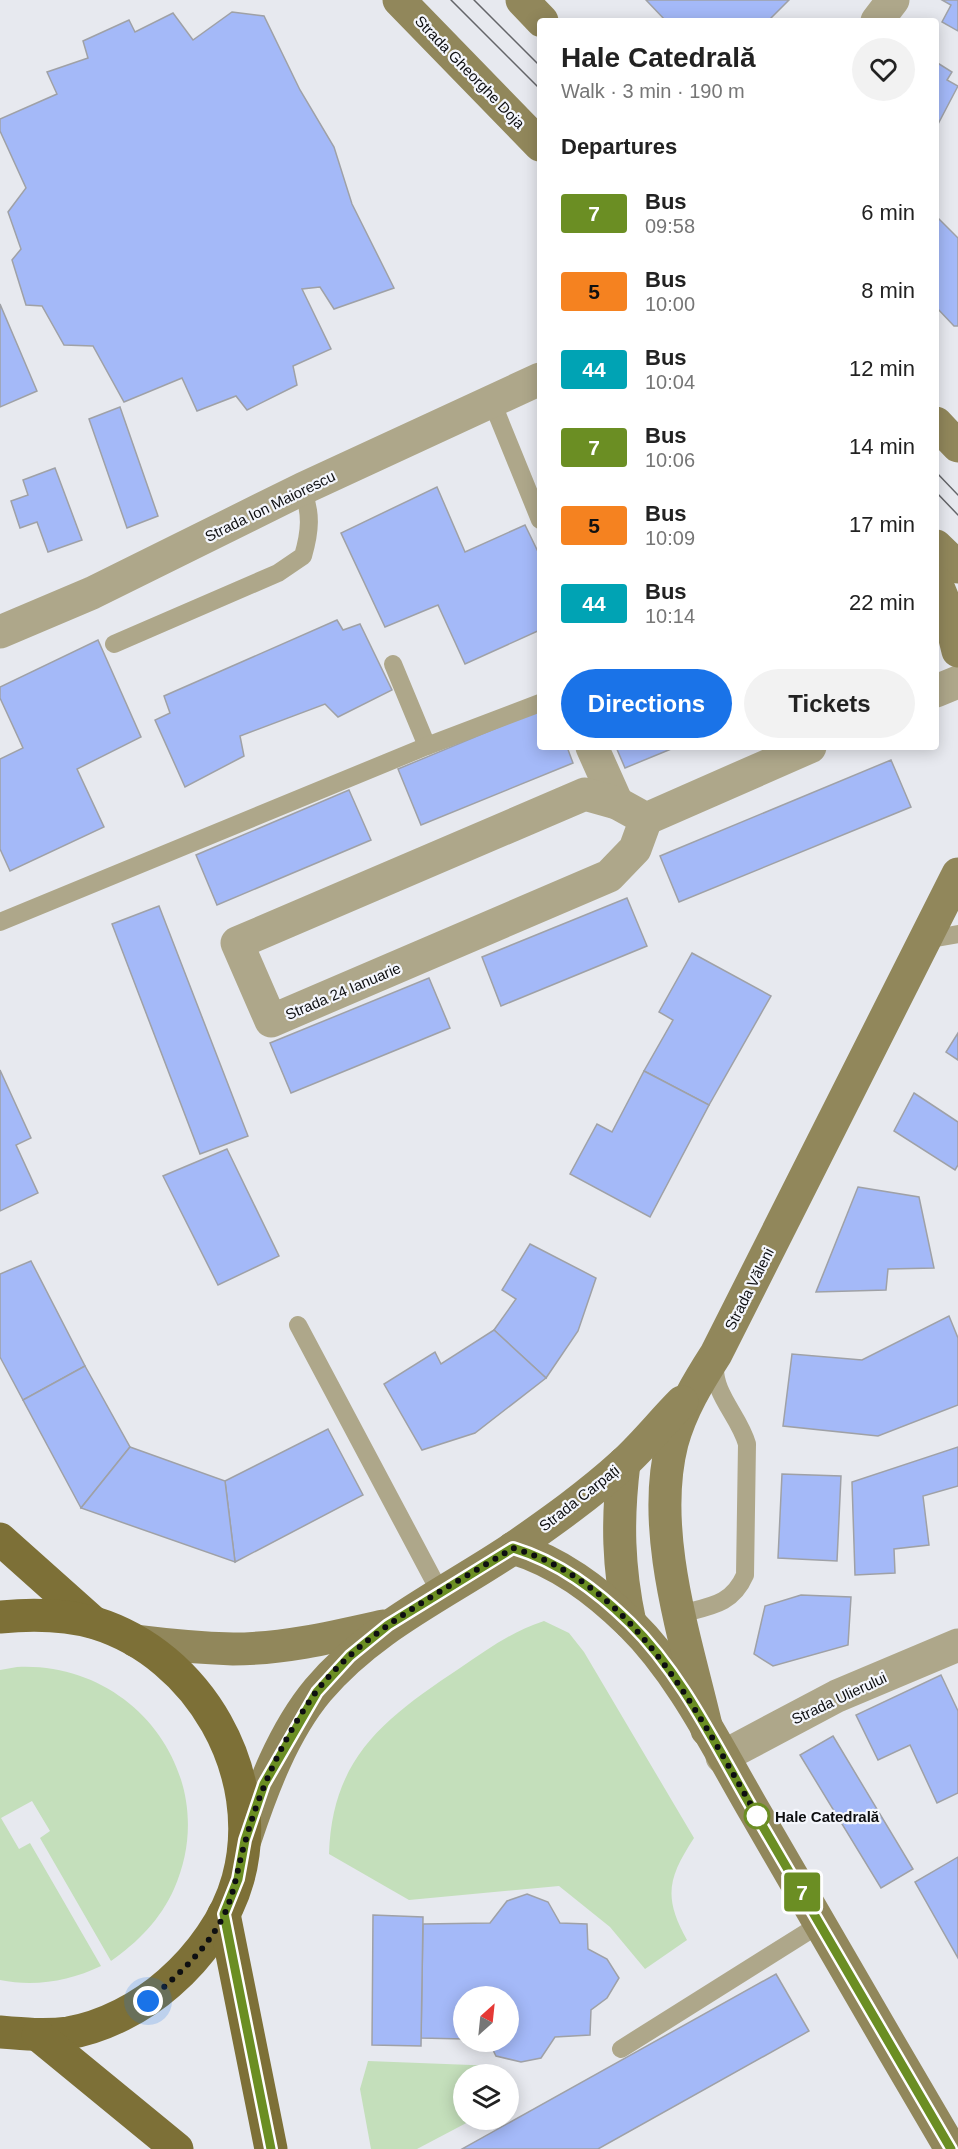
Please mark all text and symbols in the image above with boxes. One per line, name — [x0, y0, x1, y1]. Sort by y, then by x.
street label: Strada Gheorghe Doja — [412, 12, 529, 132]
button: heart — [852, 38, 915, 101]
text: Hale Catedrală — [561, 42, 756, 73]
text: Walk · 3 min · 190 m — [561, 80, 745, 102]
text: Departures — [561, 134, 677, 159]
text: Bus — [645, 189, 687, 214]
text: 6 min — [861, 200, 915, 225]
text: 7 — [588, 202, 600, 225]
text: 09:58 — [645, 215, 695, 237]
text: Bus — [645, 267, 687, 292]
text: 8 min — [861, 278, 915, 303]
text: 5 — [588, 280, 600, 303]
text: 10:00 — [645, 293, 695, 315]
text: Bus — [645, 345, 687, 370]
text: 12 min — [849, 356, 915, 381]
text: 44 — [582, 358, 606, 381]
text: 10:04 — [645, 371, 695, 393]
text: Bus — [645, 423, 687, 448]
text: 14 min — [849, 434, 915, 459]
text: 7 — [588, 436, 600, 459]
text: 10:06 — [645, 449, 695, 471]
street label: Strada Ion Maiorescu — [202, 467, 338, 545]
text: Bus — [645, 501, 687, 526]
text: 17 min — [849, 512, 915, 537]
text: 5 — [588, 514, 600, 537]
text: 10:09 — [645, 527, 695, 549]
text: Bus — [645, 579, 687, 604]
text: 22 min — [849, 590, 915, 615]
text: 44 — [582, 592, 606, 615]
text: 10:14 — [645, 605, 695, 627]
button: Directions — [561, 669, 732, 738]
button: Tickets — [744, 669, 915, 738]
street label: Strada 24 Ianuarie — [283, 959, 403, 1023]
street label: Strada Văleni — [721, 1245, 777, 1333]
street label: Strada Carpați — [536, 1462, 622, 1534]
street label: Strada Ulierului — [789, 1669, 889, 1727]
marker: Hale Catedrală — [744, 1803, 770, 1829]
place label: Hale Catedrală — [775, 1808, 880, 1825]
line badge: 7 — [782, 1872, 822, 1912]
text: 7 — [796, 1881, 808, 1904]
your location — [133, 1986, 163, 2016]
north arrow — [453, 1986, 519, 2052]
map controls — [453, 1986, 519, 2130]
button: layers — [453, 2064, 519, 2130]

